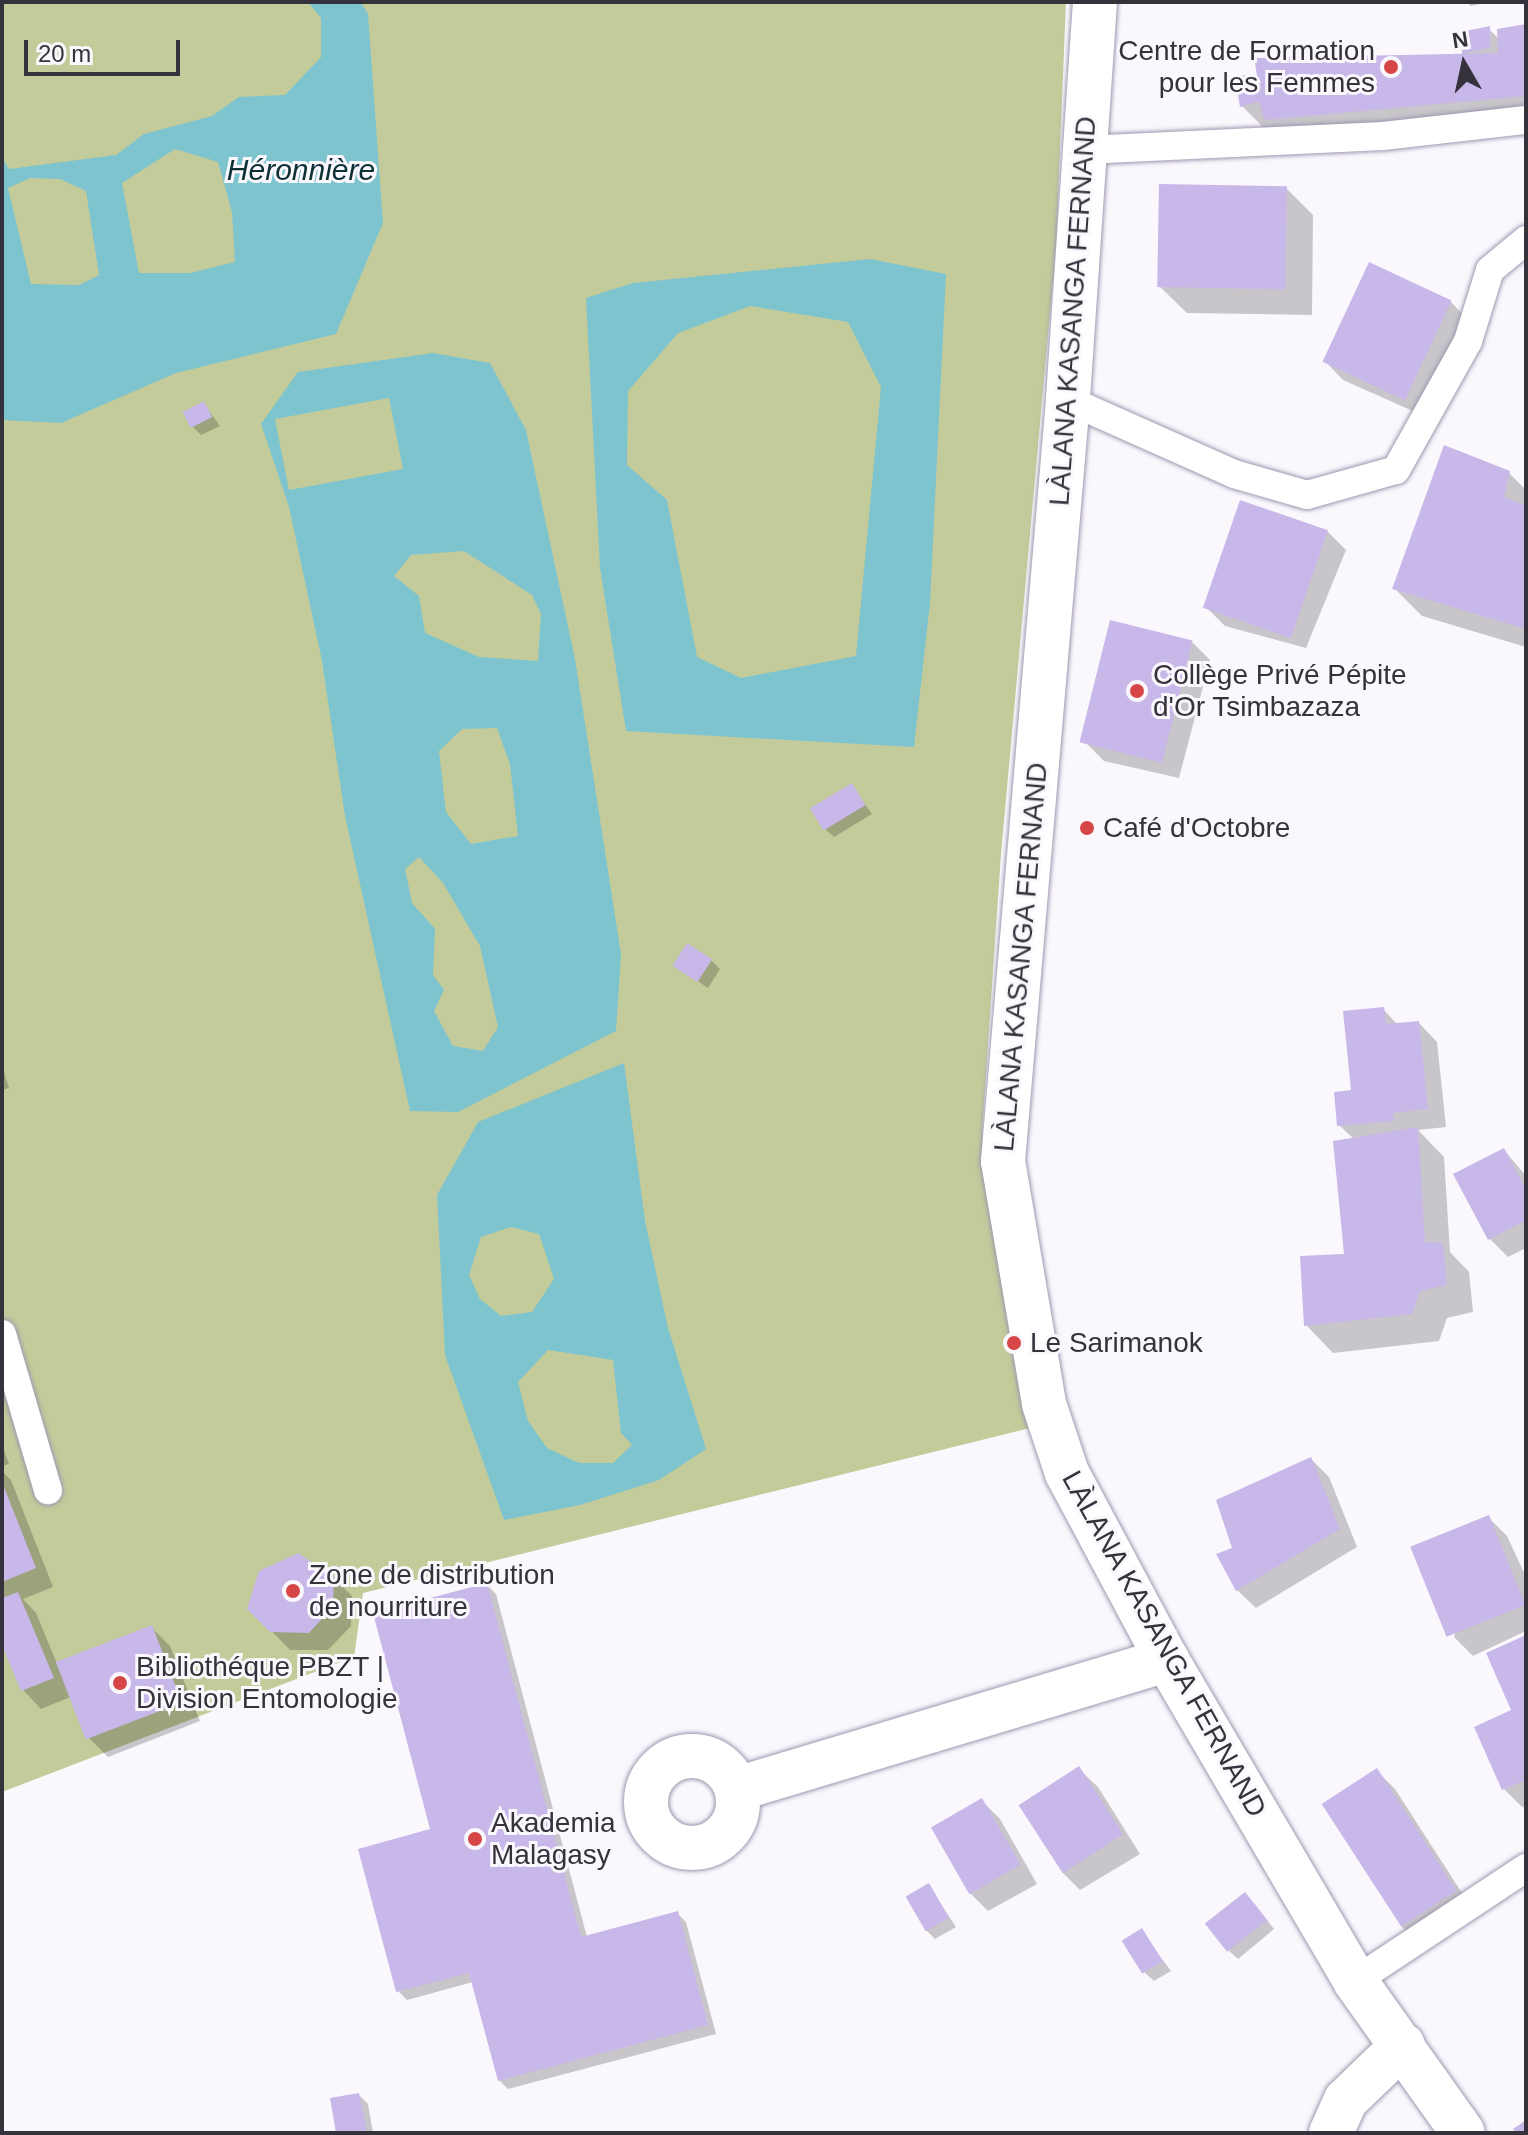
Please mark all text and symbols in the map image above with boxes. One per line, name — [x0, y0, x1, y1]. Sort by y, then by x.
scale bar — [28, 24, 184, 74]
north arrow — [1424, 24, 1504, 104]
text: N — [1450, 26, 1470, 53]
place label: Centre de Formation pour les Femmes — [1118, 34, 1375, 100]
text: 20 m — [38, 40, 91, 67]
marker: Centre de Formation pour les Femmes — [1382, 58, 1400, 76]
street label: LÀLANA KASANGA FERNAND — [1043, 113, 1103, 509]
water label: Héronnière — [227, 152, 375, 188]
place label: Collège Privé Pépite d'Or Tsimbazaza — [1153, 658, 1407, 724]
marker: Collège Privé Pépite d'Or Tsimbazaza — [1128, 682, 1146, 700]
street label: LÀLANA KASANGA FERNAND — [987, 759, 1055, 1155]
place label: Café d'Octobre — [1103, 811, 1290, 845]
marker: Café d'Octobre — [1078, 819, 1096, 837]
place label: Le Sarimanok — [1030, 1326, 1203, 1360]
marker: Le Sarimanok — [1005, 1334, 1023, 1352]
street label: LÀLANA KASANGA FERNAND — [1054, 1464, 1274, 1824]
place label: Zone de distribution de nourriture — [309, 1558, 555, 1624]
marker: Zone de distribution de nourriture — [284, 1582, 302, 1600]
place label: Bibliothéque PBZT | Division Entomologie — [136, 1650, 397, 1716]
marker: Bibliothéque PBZT | Division Entomologie — [111, 1674, 129, 1692]
place label: Akademia Malagasy — [491, 1806, 616, 1872]
marker: Akademia Malagasy — [466, 1830, 484, 1848]

